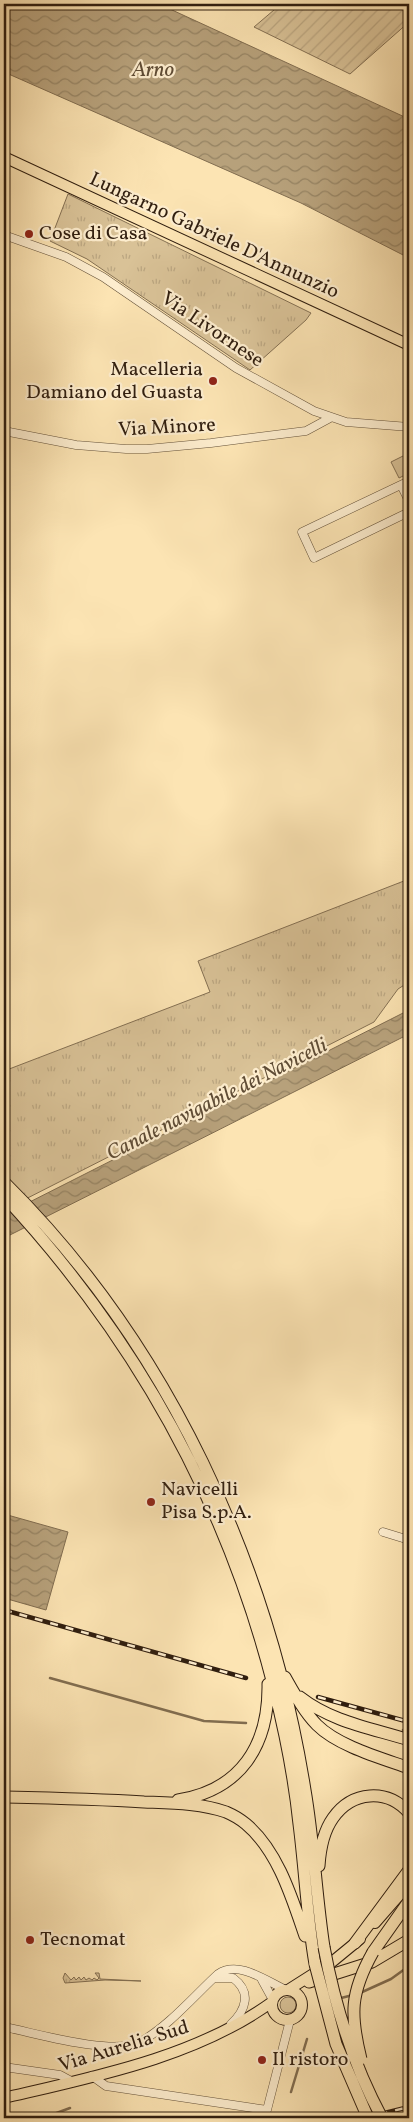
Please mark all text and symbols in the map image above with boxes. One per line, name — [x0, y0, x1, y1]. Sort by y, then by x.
water label: Arno — [131, 56, 174, 85]
street label: Lungarno Gabriele D'Annunzio — [85, 166, 343, 306]
place label: Cose di Casa — [39, 220, 148, 248]
marker: Cose di Casa — [23, 228, 35, 240]
street label: Via Livornese — [155, 285, 269, 375]
place label: Macelleria Damiano del Guasta — [26, 356, 203, 407]
marker: Macelleria Damiano del Guasta — [207, 375, 219, 387]
street label: Via Minore — [117, 411, 217, 445]
water label: Canale navigabile dei Navicelli — [102, 1031, 333, 1168]
place label: Navicelli Pisa S.p.A. — [161, 1476, 252, 1527]
marker: Navicelli Pisa S.p.A. — [145, 1496, 157, 1508]
place label: Tecnomat — [40, 1926, 126, 1954]
marker: Tecnomat — [24, 1934, 36, 1946]
street label: Via Aurelia Sud — [55, 2014, 193, 2080]
place label: Il ristoro — [272, 2046, 349, 2074]
marker: Il ristoro — [256, 2054, 268, 2066]

